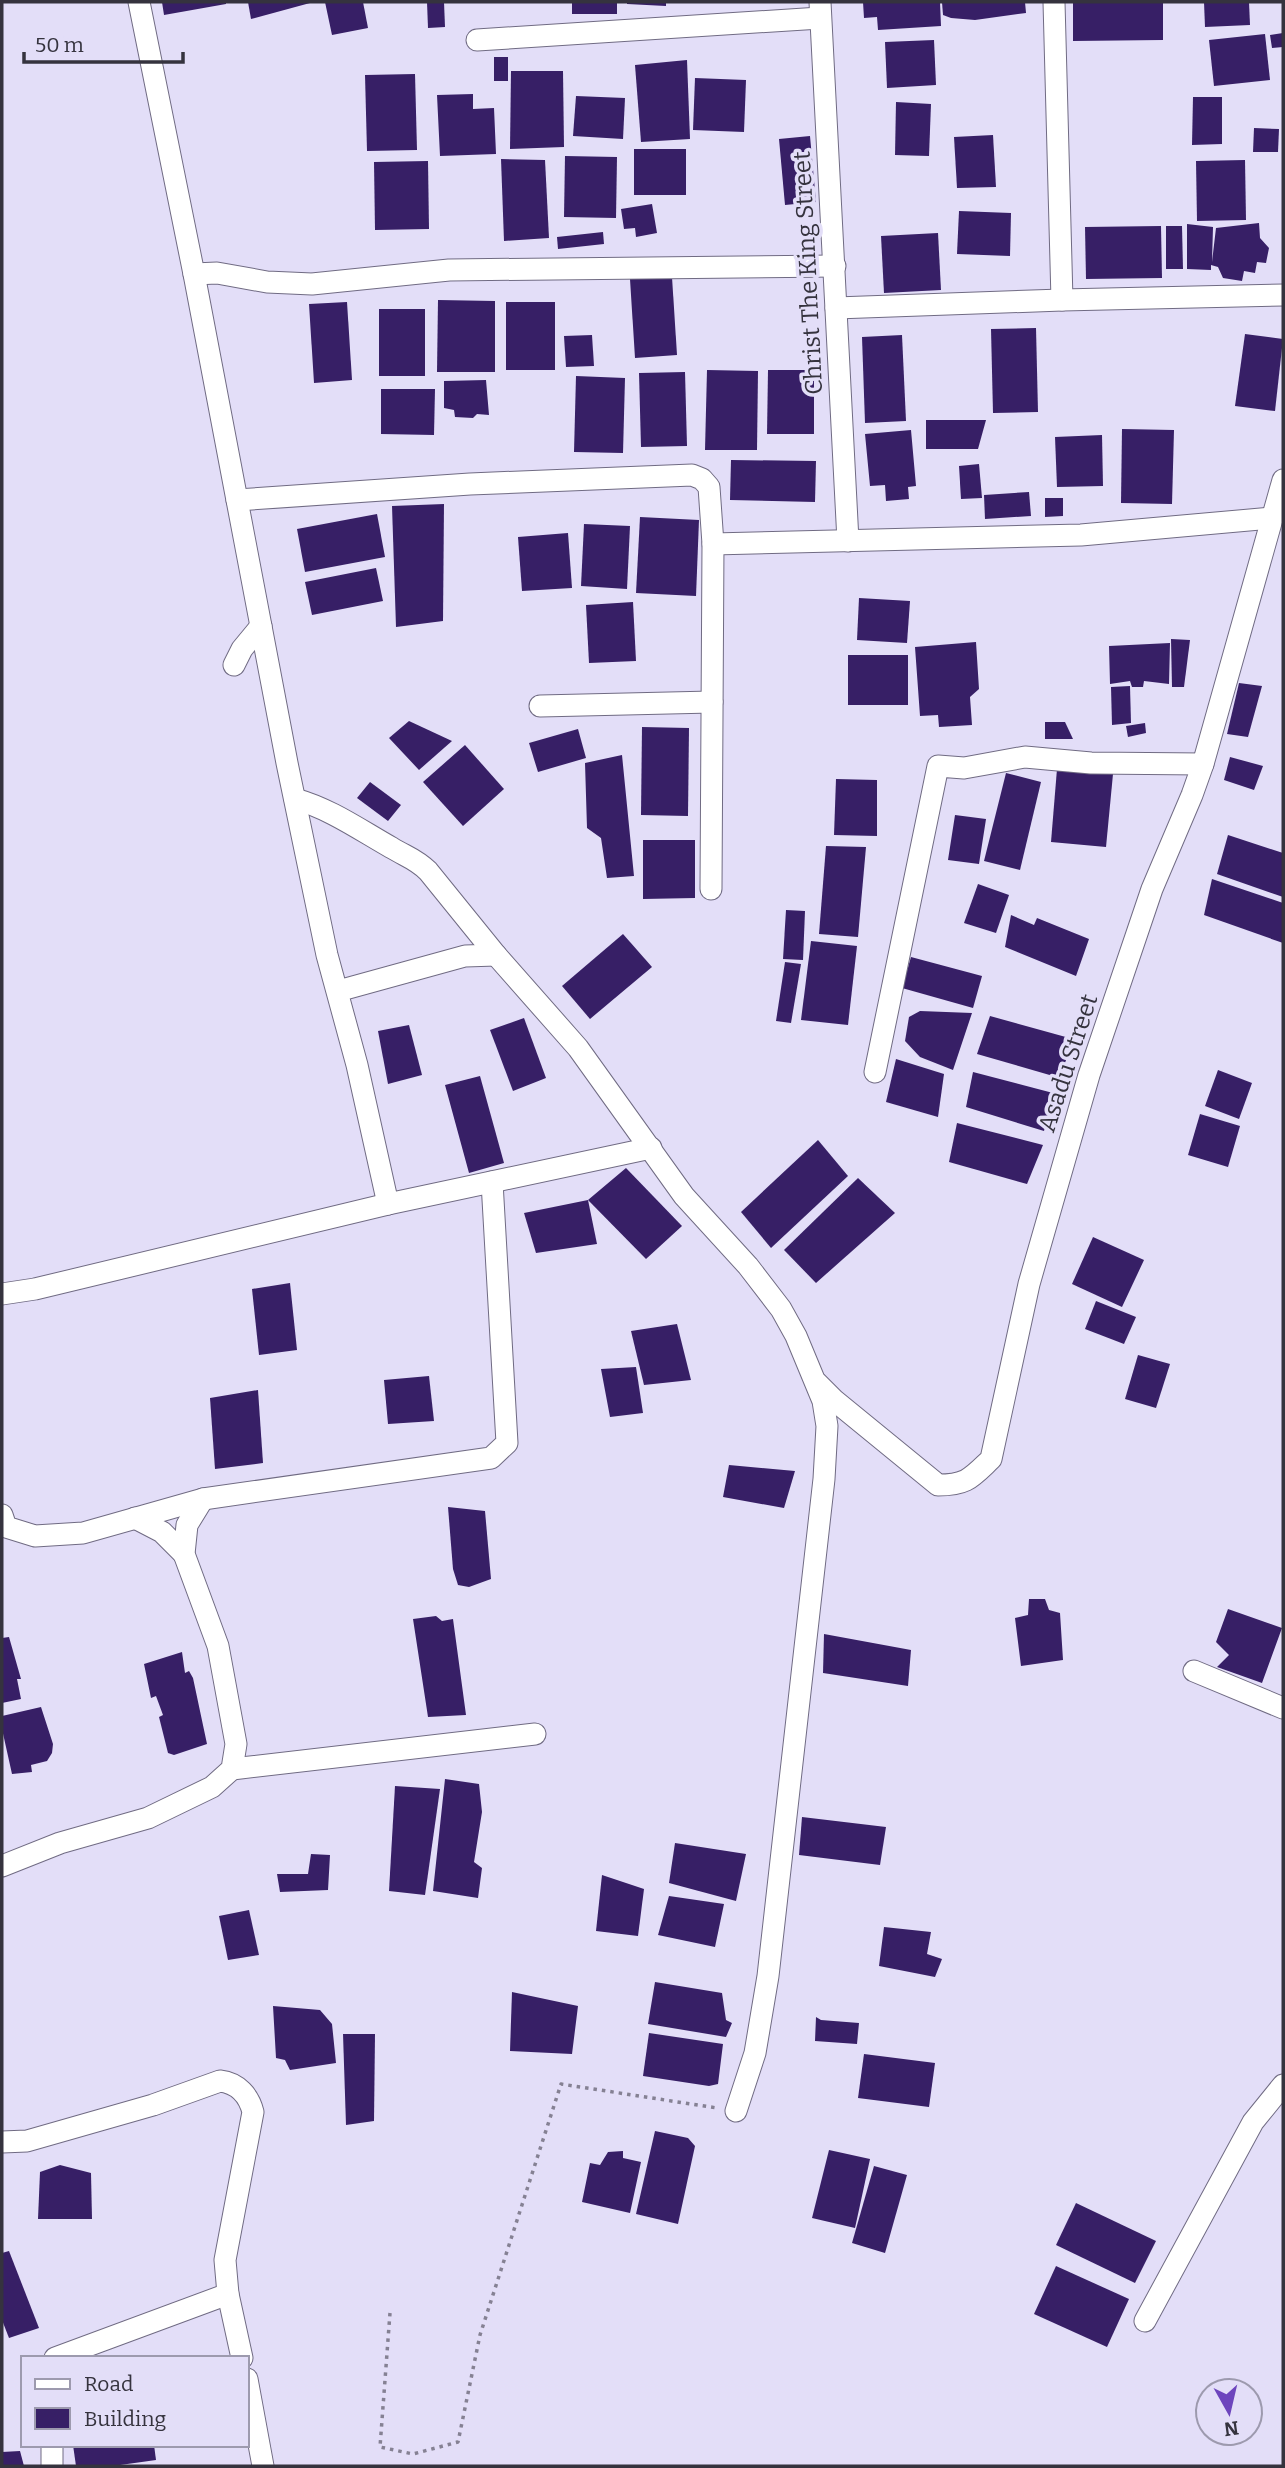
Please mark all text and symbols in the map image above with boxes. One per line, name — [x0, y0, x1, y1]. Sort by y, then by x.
scale bar — [24, 21, 184, 65]
text: 50 m — [35, 32, 84, 58]
street label: Christ The King Street — [788, 150, 828, 395]
street label: Asadu Street — [1033, 990, 1103, 1135]
legend — [21, 2356, 248, 2447]
text: Road — [84, 2371, 133, 2397]
north arrow — [1194, 2377, 1264, 2447]
text: Building — [84, 2406, 167, 2432]
text: N — [1222, 2416, 1240, 2441]

